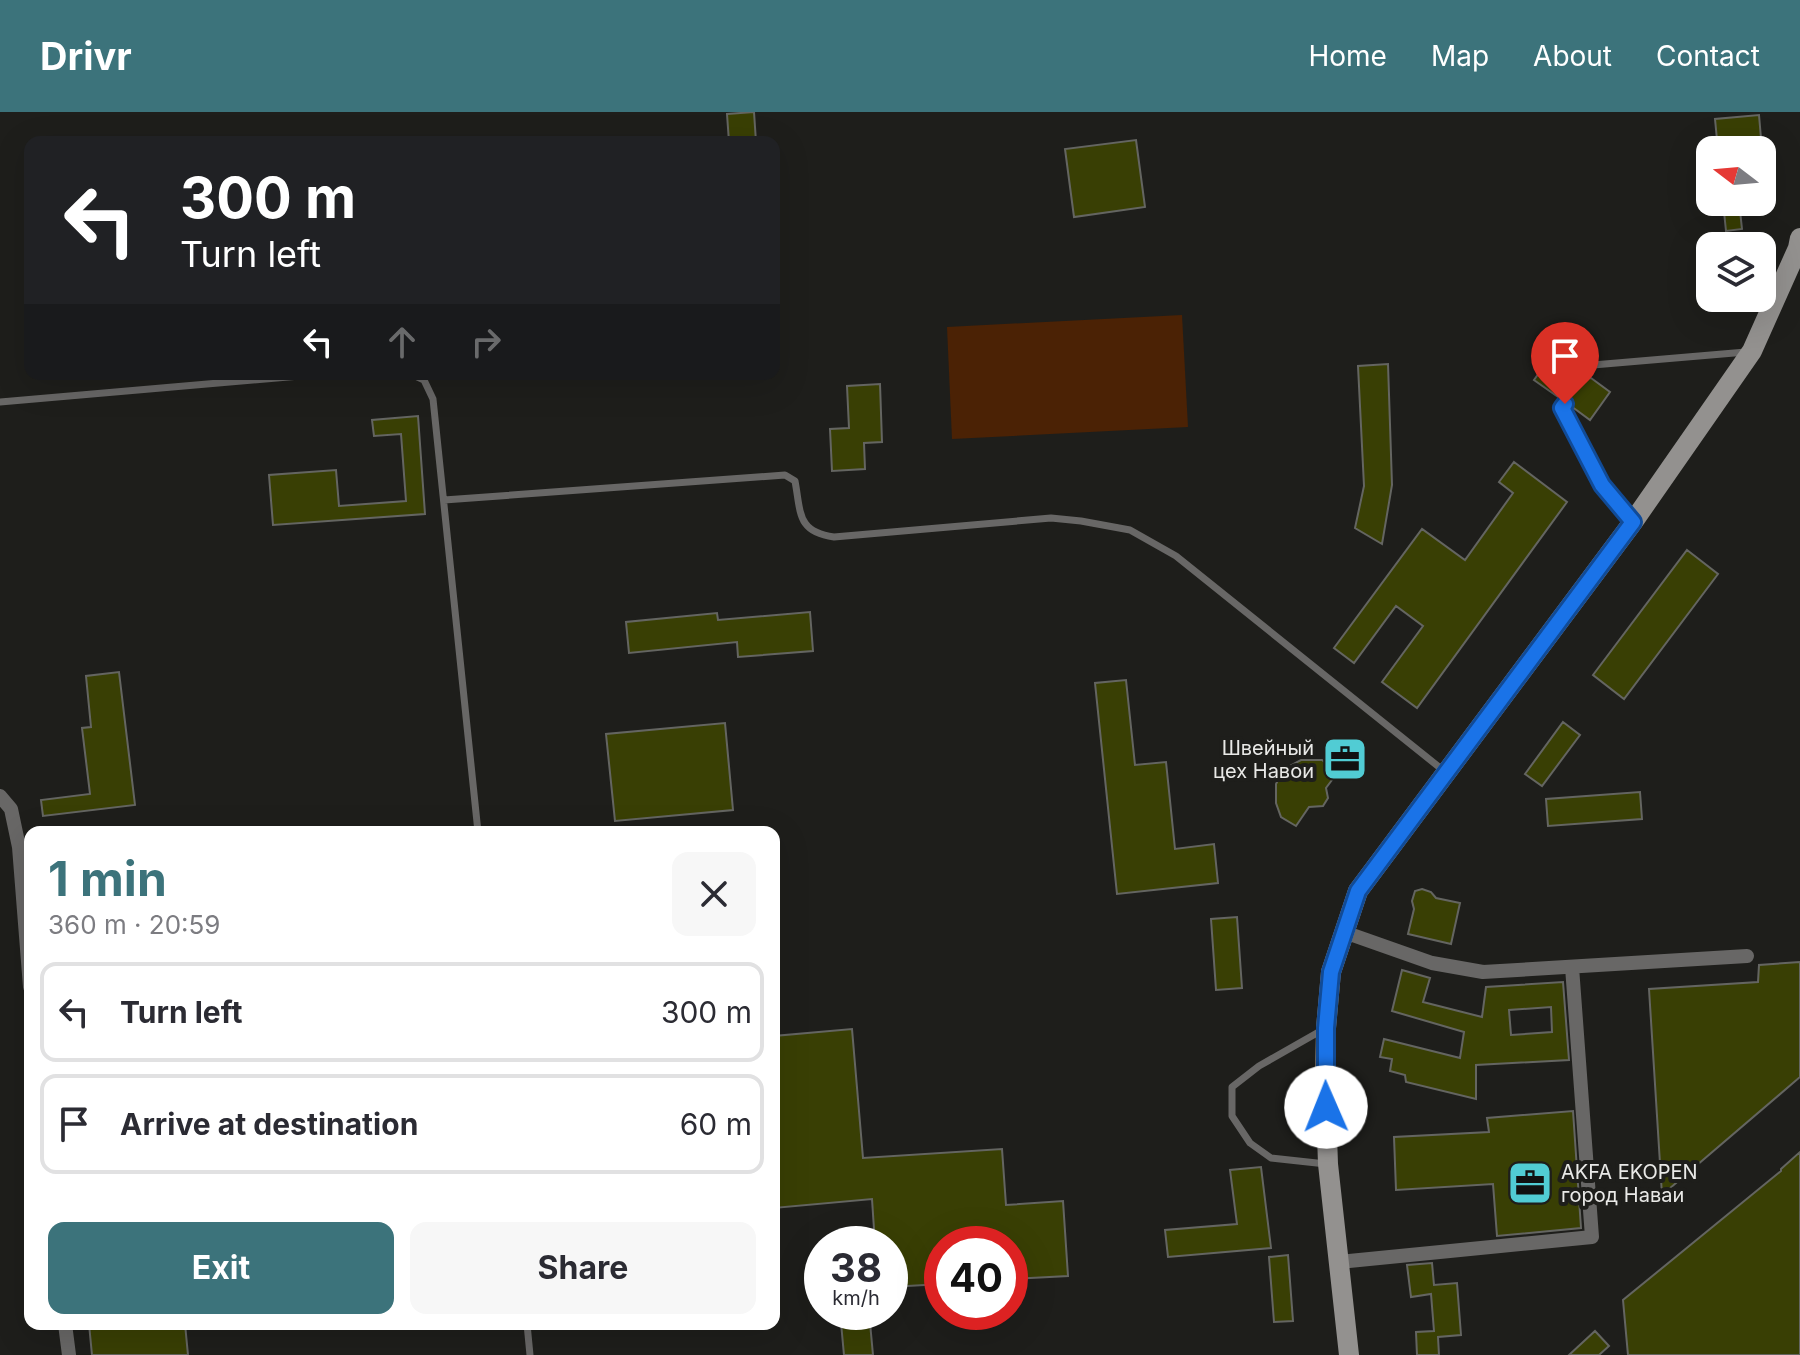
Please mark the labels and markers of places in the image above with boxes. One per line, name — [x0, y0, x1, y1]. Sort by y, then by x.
pin — [1531, 322, 1599, 404]
office icon: Швейный цех Навои — [1321, 735, 1369, 783]
place label: Швейный цех Навои — [1213, 736, 1314, 783]
office icon: AKFA EKOPEN город Наваи — [1506, 1159, 1554, 1207]
place label: AKFA EKOPEN город Наваи — [1561, 1160, 1698, 1207]

